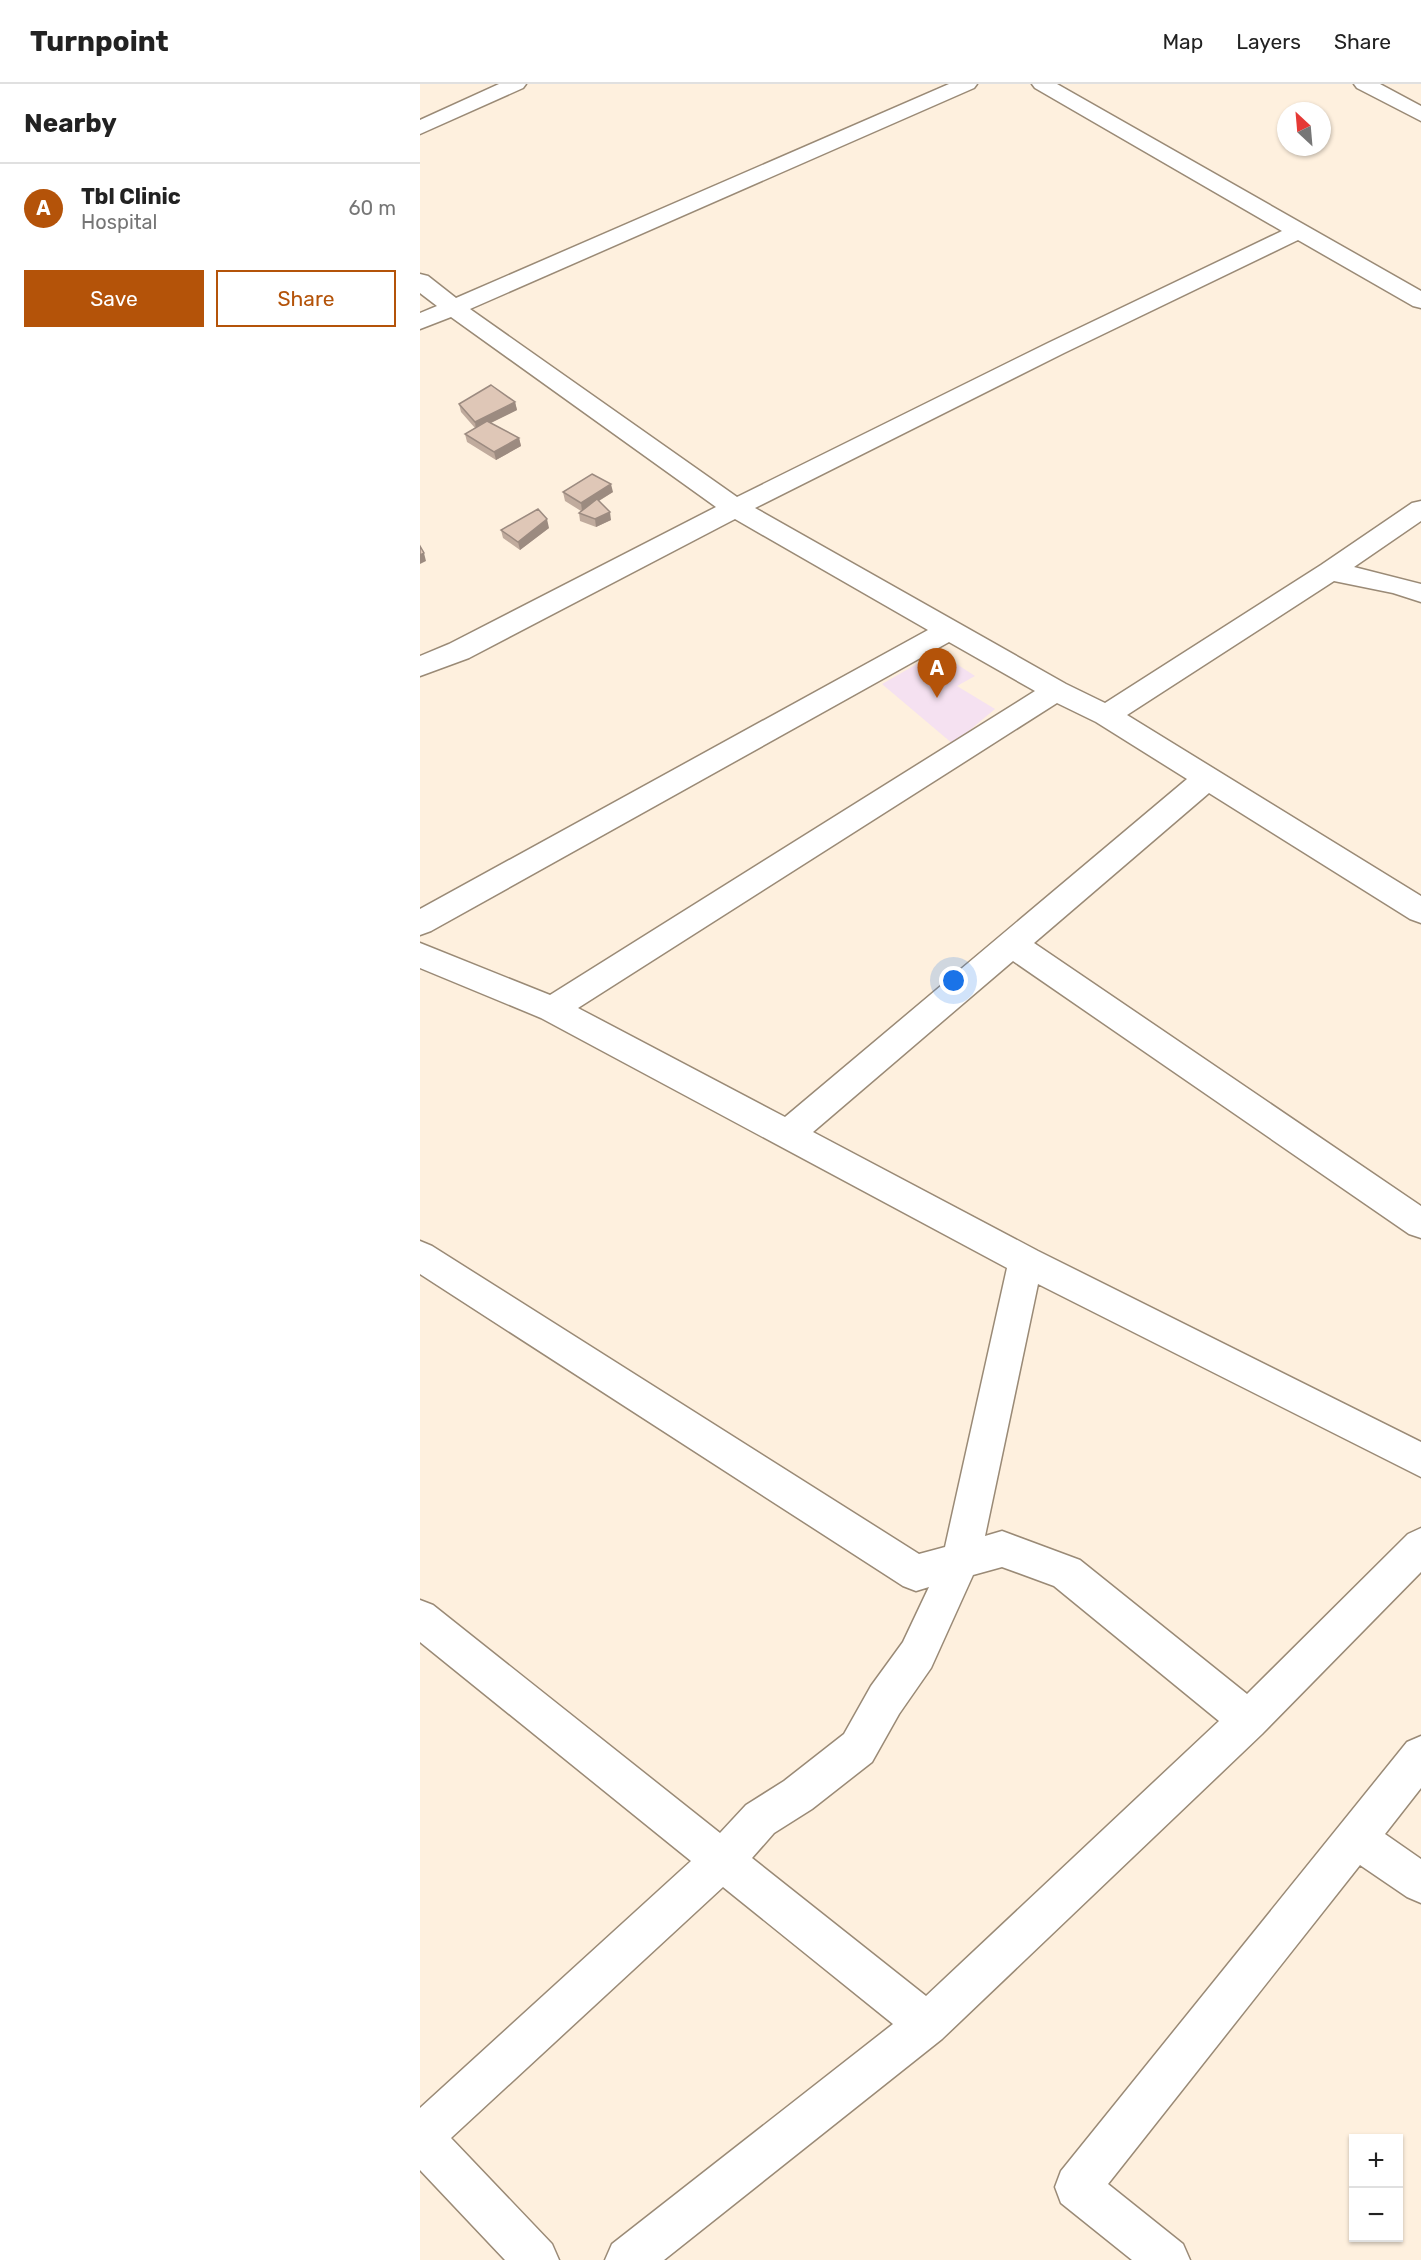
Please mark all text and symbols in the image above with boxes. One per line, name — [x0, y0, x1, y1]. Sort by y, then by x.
text: Turnpoint — [30, 25, 169, 58]
text: Map — [1162, 29, 1203, 54]
text: Layers — [1236, 29, 1301, 54]
text: Share — [1334, 29, 1391, 54]
north arrow — [1277, 102, 1331, 156]
text: Nearby — [24, 108, 117, 139]
text: Tbl Clinic — [81, 183, 181, 210]
text: A — [36, 196, 51, 220]
text: 60 m — [349, 196, 396, 220]
text: Hospital — [81, 210, 157, 234]
button: Save — [24, 270, 204, 327]
button: Share — [216, 270, 396, 327]
pin: A — [918, 648, 956, 698]
your location — [939, 966, 968, 995]
map controls — [1349, 2134, 1403, 2242]
button: + — [1349, 2134, 1403, 2188]
button: − — [1349, 2188, 1403, 2242]

